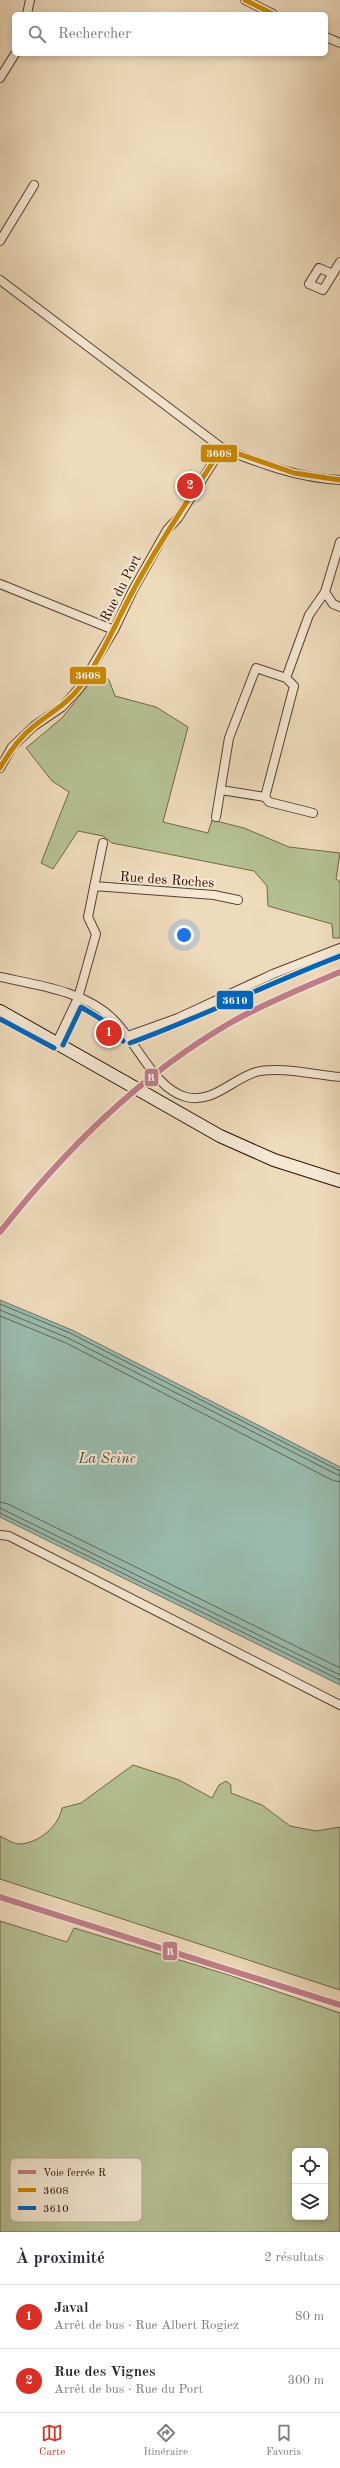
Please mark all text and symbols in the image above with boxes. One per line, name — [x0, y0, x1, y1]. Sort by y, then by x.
search box — [12, 12, 328, 56]
icon: search — [26, 23, 48, 45]
text: Rechercher — [58, 27, 131, 42]
line badge: 3608 — [200, 444, 238, 463]
text: 3608 — [206, 449, 232, 460]
pin: 2 — [177, 471, 203, 501]
street label: Rue du Port — [98, 552, 144, 624]
line badge: 3608 — [69, 666, 107, 685]
text: 3608 — [75, 671, 101, 682]
street label: Rue des Roches — [119, 870, 215, 890]
your location — [174, 925, 194, 945]
line badge: 3610 — [216, 990, 254, 1010]
text: 3610 — [222, 996, 248, 1007]
pin: 1 — [96, 1018, 122, 1048]
line badge: R — [144, 1068, 159, 1087]
text: R — [147, 1073, 155, 1084]
water label: La Seine — [77, 1452, 136, 1467]
line badge: R — [162, 1941, 178, 1961]
text: R — [166, 1947, 174, 1958]
map controls — [292, 2148, 328, 2220]
button: locate — [292, 2148, 328, 2184]
legend — [10, 2158, 142, 2222]
text: Voie ferrée R — [43, 2168, 106, 2179]
button: layers — [292, 2184, 328, 2220]
text: 3608 — [43, 2186, 69, 2197]
text: 3610 — [43, 2204, 69, 2215]
text: À proximité — [16, 2250, 105, 2267]
text: 2 résultats — [264, 2251, 324, 2264]
text: Javal — [54, 2301, 89, 2316]
text: 1 — [25, 2310, 33, 2323]
text: 80 m — [295, 2310, 324, 2323]
text: Arrêt de bus · Rue Albert Rogiez — [54, 2319, 239, 2332]
text: Rue des Vignes — [54, 2365, 156, 2380]
text: 2 — [25, 2374, 33, 2387]
text: 300 m — [287, 2374, 324, 2387]
text: Arrêt de bus · Rue du Port — [54, 2383, 203, 2396]
tab: Carte — [39, 2422, 65, 2460]
tab: Itinéraire — [143, 2422, 188, 2460]
tab: Favoris — [266, 2422, 301, 2460]

